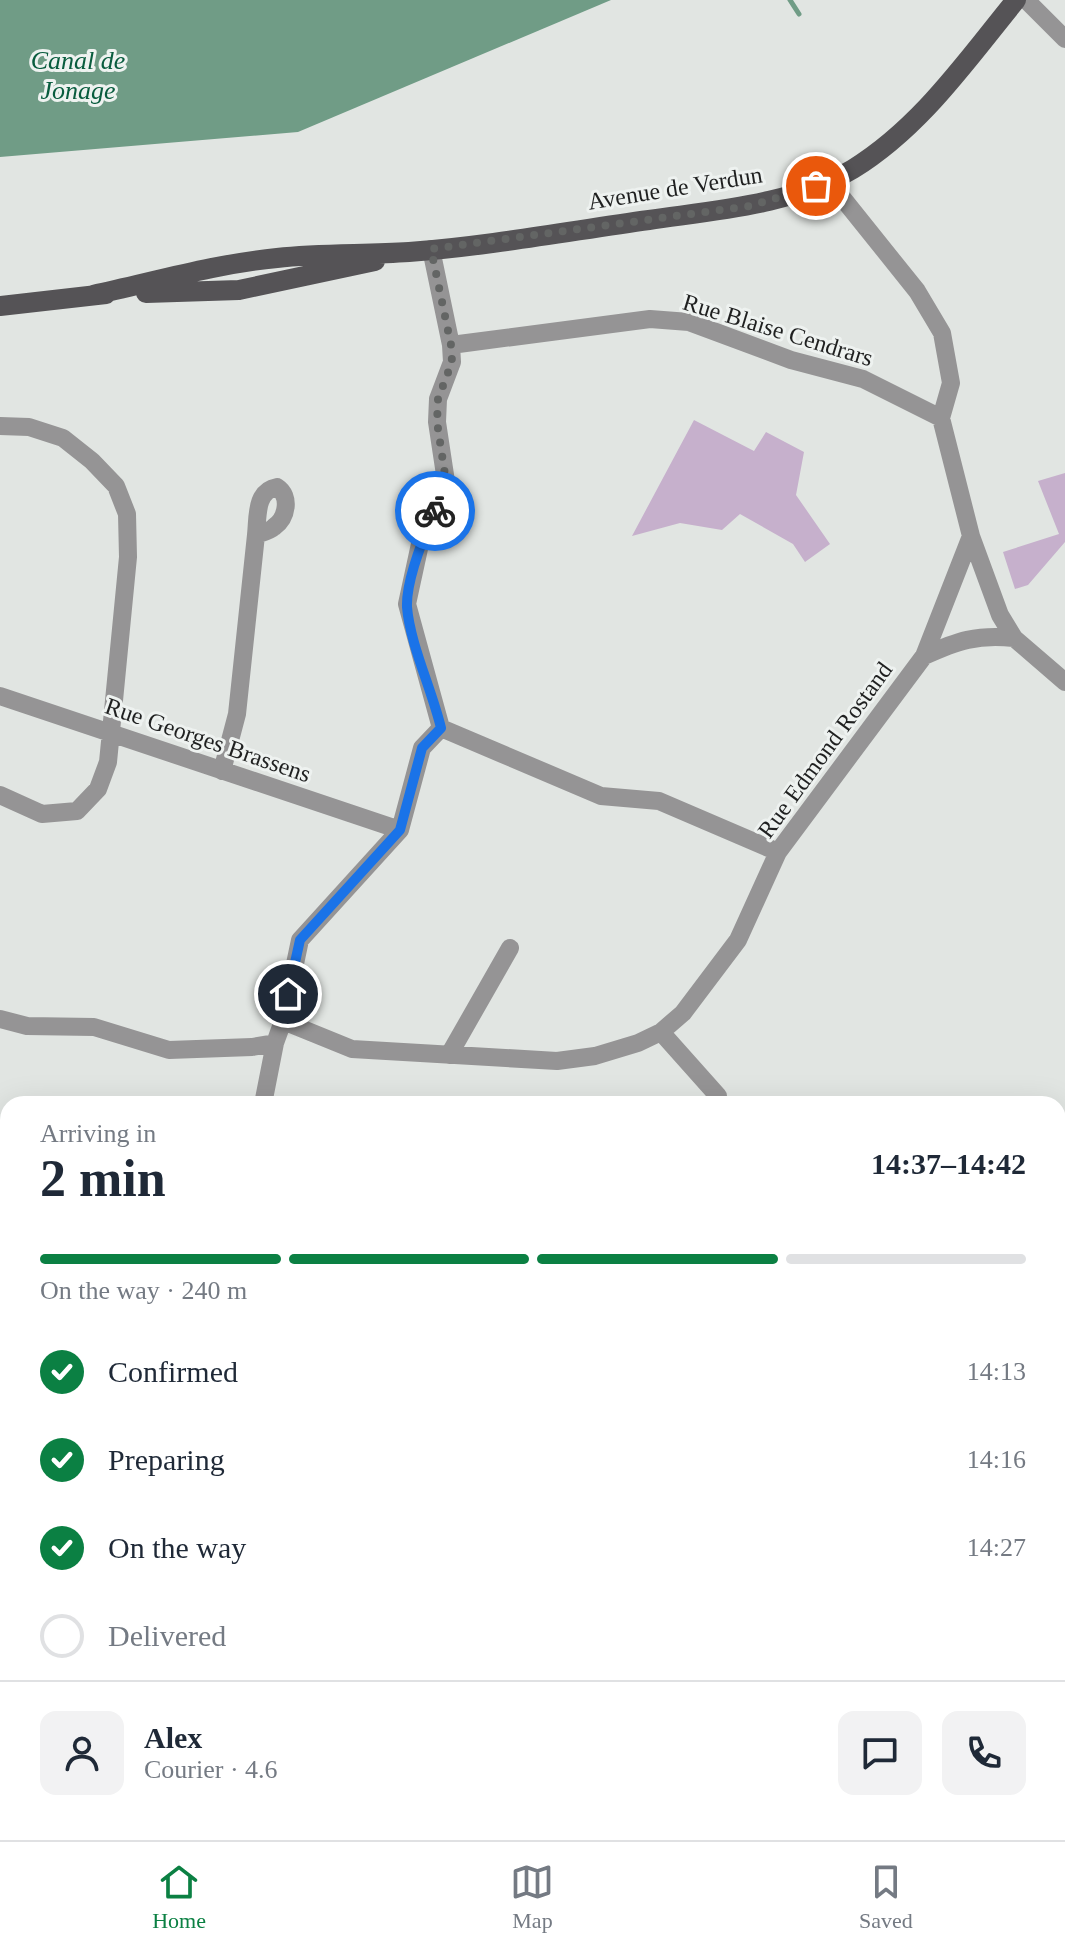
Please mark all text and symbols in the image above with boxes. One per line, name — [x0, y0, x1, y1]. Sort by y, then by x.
water label: Canal de Jonage — [31, 46, 125, 105]
pin — [782, 152, 850, 220]
street label: Avenue de Verdun — [586, 161, 764, 215]
icon: bag — [794, 164, 838, 208]
street label: Rue Blaise Cendrars — [680, 289, 876, 371]
courier — [395, 471, 475, 551]
icon: bike — [413, 489, 457, 533]
street label: Rue Edmond Rostand — [753, 657, 897, 843]
street label: Rue Georges Brassens — [102, 693, 314, 787]
pin — [254, 960, 322, 1028]
icon: home — [266, 972, 310, 1016]
text: Arriving in — [40, 1119, 156, 1148]
text: 14:37–14:42 — [871, 1147, 1026, 1180]
text: 2 min — [40, 1150, 166, 1207]
text: On the way · 240 m — [40, 1276, 247, 1305]
icon: check — [40, 1350, 84, 1394]
text: Confirmed — [108, 1355, 238, 1388]
text: 14:13 — [967, 1357, 1026, 1386]
icon: check — [40, 1438, 84, 1482]
text: Preparing — [108, 1443, 225, 1476]
text: 14:16 — [967, 1445, 1026, 1474]
icon: check — [40, 1526, 84, 1570]
text: On the way — [108, 1531, 246, 1564]
text: 14:27 — [967, 1533, 1026, 1562]
text: Delivered — [108, 1619, 226, 1652]
button: person — [40, 1711, 124, 1795]
button: chat — [838, 1711, 922, 1795]
button: phone — [942, 1711, 1026, 1795]
text: Alex — [144, 1721, 202, 1754]
text: Courier · 4.6 — [144, 1755, 278, 1784]
tab: Home — [152, 1860, 206, 1934]
tab: Map — [510, 1860, 554, 1934]
tab: Saved — [859, 1860, 913, 1934]

